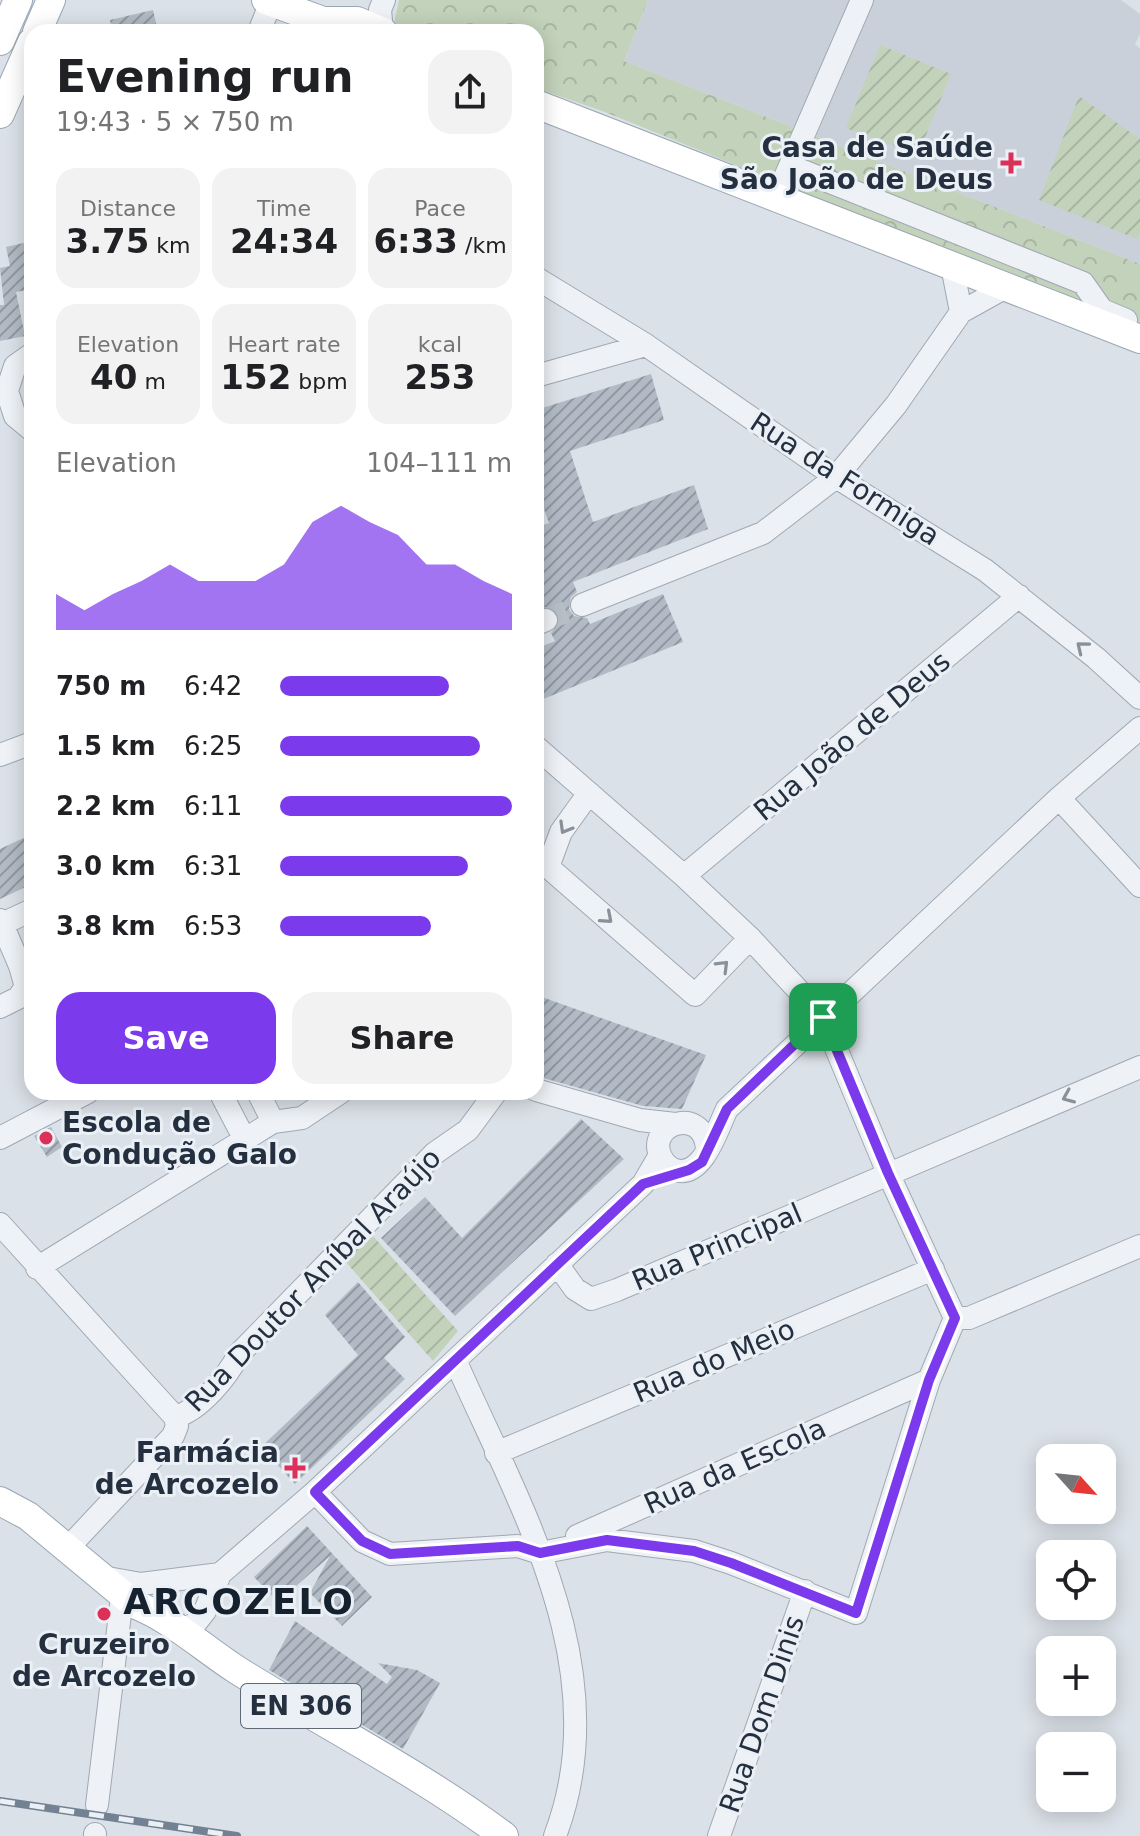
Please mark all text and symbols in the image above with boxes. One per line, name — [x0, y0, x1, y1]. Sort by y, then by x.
button: share — [428, 50, 512, 134]
text: Evening run — [56, 51, 353, 102]
text: 19:43 · 5 × 750 m — [56, 107, 294, 137]
place label: Casa de Saúde São João de Deus — [720, 131, 993, 196]
marker: Casa de Saúde São João de Deus — [1000, 152, 1022, 174]
text: Distance — [80, 196, 176, 221]
text: Time — [257, 196, 311, 221]
text: Pace — [414, 196, 466, 221]
text: 3.75 — [65, 221, 149, 261]
text: 24:34 — [230, 221, 338, 261]
text: 6:33 — [373, 221, 458, 261]
text: km — [149, 233, 191, 258]
text: /km — [458, 233, 507, 258]
text: Elevation — [77, 332, 179, 357]
text: Heart rate — [228, 332, 340, 357]
text: kcal — [418, 332, 462, 357]
text: 40 — [90, 357, 137, 397]
text: 152 — [220, 357, 291, 397]
text: 253 — [405, 357, 475, 397]
text: m — [137, 369, 166, 394]
text: bpm — [291, 369, 348, 394]
street label: Rua da Formiga — [744, 406, 946, 552]
text: Elevation — [56, 448, 177, 478]
text: 104–111 m — [366, 448, 512, 478]
one-way arrow — [1076, 642, 1091, 656]
street label: Rua João de Deus — [747, 644, 957, 828]
text: 750 m — [56, 671, 146, 701]
text: 6:42 — [184, 671, 242, 701]
text: 1.5 km — [56, 731, 156, 761]
text: 6:25 — [184, 731, 242, 761]
text: 2.2 km — [56, 791, 156, 821]
text: 6:11 — [184, 791, 242, 821]
one-way arrow — [559, 819, 575, 834]
text: 3.0 km — [56, 851, 156, 881]
text: 6:31 — [184, 851, 242, 881]
one-way arrow — [598, 909, 612, 923]
text: 3.8 km — [56, 911, 156, 941]
text: 6:53 — [184, 911, 242, 941]
one-way arrow — [713, 961, 728, 975]
pin — [789, 983, 857, 1051]
button: Save — [56, 992, 276, 1084]
button: Share — [292, 992, 512, 1084]
icon: arrive — [801, 995, 845, 1039]
one-way arrow — [1062, 1088, 1076, 1104]
place label: Escola de Condução Galo — [62, 1106, 297, 1171]
marker: Escola de Condução Galo — [37, 1129, 55, 1147]
street label: Rua Doutor Aníbal Araújo — [178, 1141, 448, 1419]
street label: Rua Principal — [627, 1196, 807, 1298]
street label: Rua do Meio — [628, 1312, 800, 1410]
street label: Rua da Escola — [639, 1411, 831, 1521]
place label: Farmácia de Arcozelo — [95, 1436, 279, 1501]
north arrow — [1036, 1444, 1116, 1524]
map controls — [1036, 1444, 1116, 1812]
marker: Farmácia de Arcozelo — [286, 1459, 304, 1477]
button: locate — [1036, 1540, 1116, 1620]
district label: ARCOZELO — [123, 1581, 355, 1622]
marker: Cruzeiro de Arcozelo — [95, 1605, 113, 1623]
street label: Rua Dom Dinis — [713, 1611, 811, 1817]
place label: Cruzeiro de Arcozelo — [12, 1628, 196, 1693]
button: + — [1036, 1636, 1116, 1716]
road number: EN 306 — [241, 1684, 361, 1728]
button: − — [1036, 1732, 1116, 1812]

